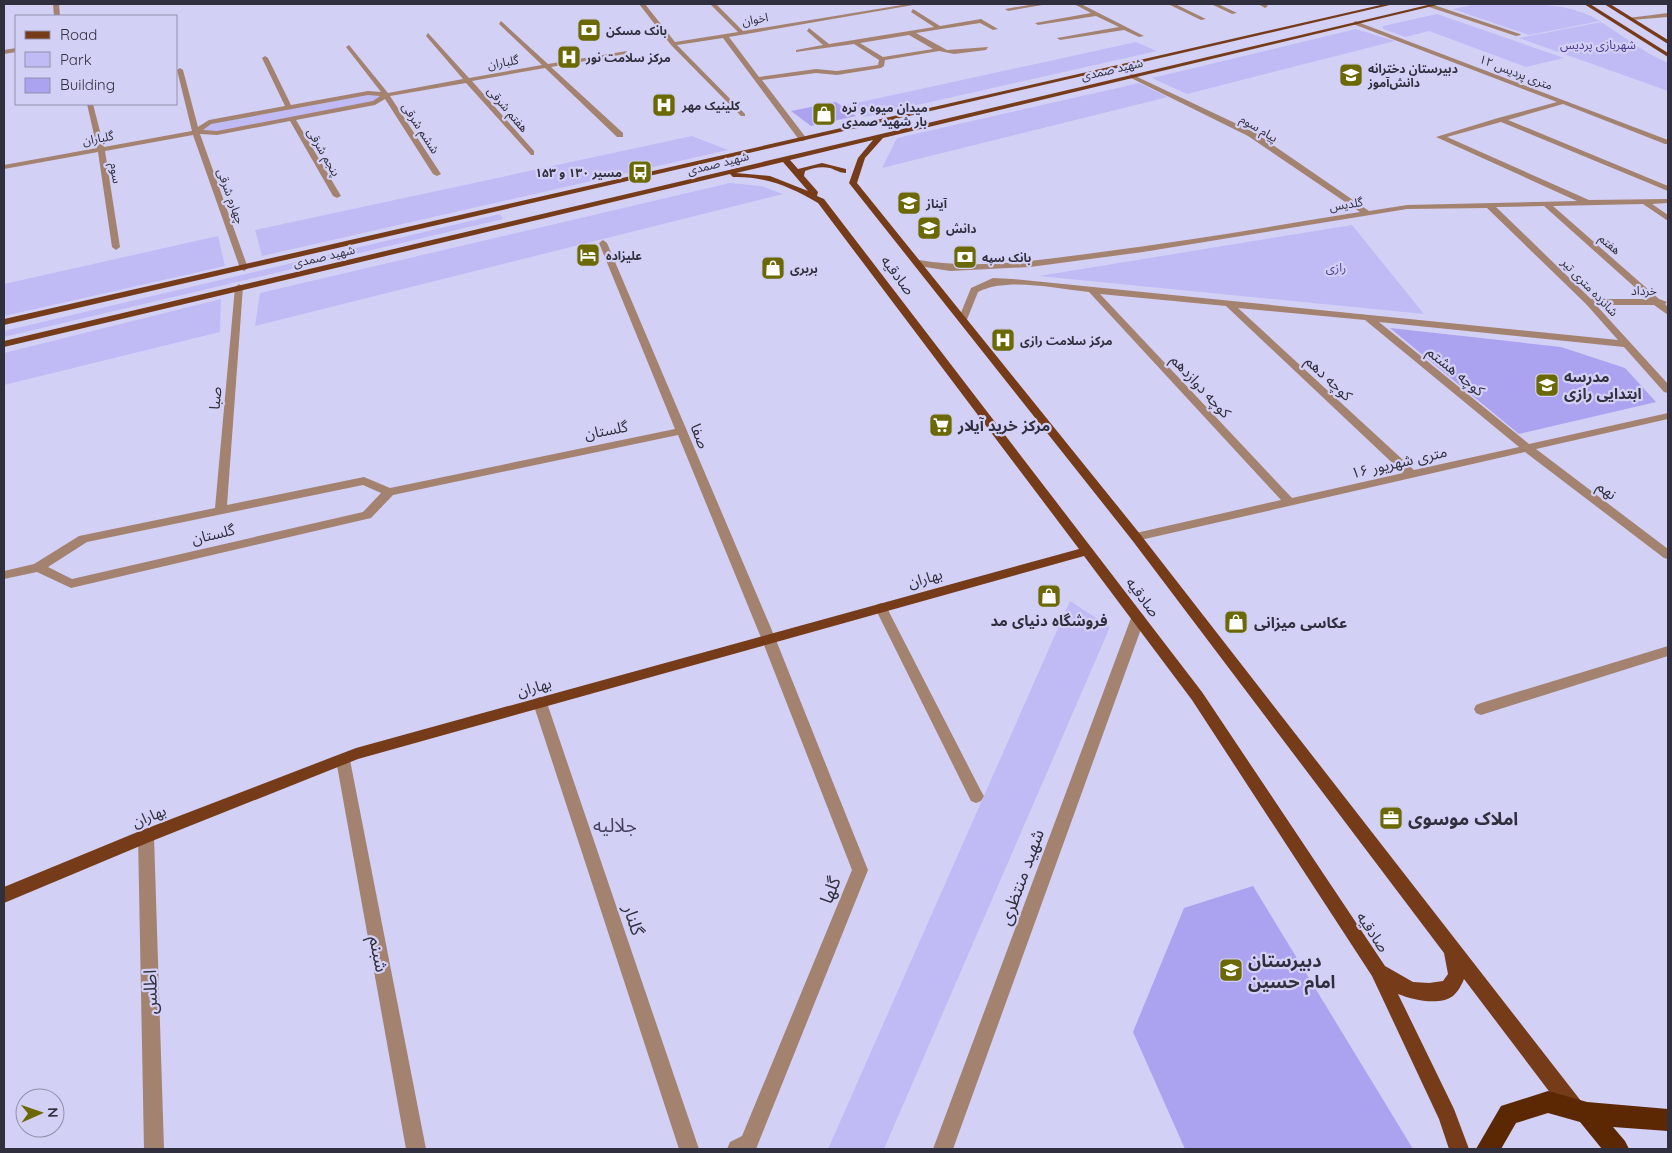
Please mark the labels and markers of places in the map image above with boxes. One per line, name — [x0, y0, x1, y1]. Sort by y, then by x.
bank icon: بانک مسکن — [576, 17, 602, 43]
place label: بانک مسکن — [606, 23, 667, 38]
hospital icon: مرکز سلامت نور — [556, 44, 582, 70]
place label: مرکز سلامت نور — [585, 50, 671, 65]
place label: دبیرستان دخترانه دانش‌آموز — [1367, 61, 1458, 90]
school or university icon: دبیرستان دخترانه دانش‌آموز — [1338, 62, 1364, 88]
hospital icon: کلینیک مهر — [651, 92, 677, 118]
place label: کلینیک مهر — [681, 98, 741, 113]
place label: میدان میوه و تره بار شهید صمدی — [842, 100, 928, 129]
shop icon: میدان میوه و تره بار شهید صمدی — [811, 101, 837, 127]
bus stop icon: مسیر ۱۳۰ و ۱۵۳ — [627, 159, 653, 185]
place label: مسیر ۱۳۰ و ۱۵۳ — [535, 165, 622, 180]
school or university icon: آیناز — [896, 190, 922, 216]
place label: آیناز — [925, 196, 948, 211]
school or university icon: دانش — [916, 215, 942, 241]
place label: دانش — [946, 221, 977, 236]
hotel icon: علیزاده — [575, 242, 601, 268]
bank icon: بانک سپه — [952, 244, 978, 270]
place label: علیزاده — [606, 248, 642, 263]
place label: بانک سپه — [982, 250, 1031, 266]
shop icon: بربری — [760, 255, 786, 281]
place label: بربری — [790, 261, 818, 276]
hospital icon: مرکز سلامت رازی — [990, 327, 1016, 353]
place label: مرکز سلامت رازی — [1020, 333, 1112, 348]
place label: مدرسه ابتدایی رازی — [1564, 367, 1642, 403]
school or university icon: مدرسه ابتدایی رازی — [1534, 372, 1560, 398]
supermarket icon: مرکز خرید آیلار — [928, 412, 954, 438]
place label: مرکز خرید آیلار — [957, 416, 1050, 435]
shop icon: فروشگاه دنیای مد — [1036, 583, 1062, 609]
shop icon: عکاسی میزانی — [1223, 609, 1249, 635]
place label: فروشگاه دنیای مد — [991, 611, 1107, 630]
place label: عکاسی میزانی — [1254, 613, 1347, 632]
office icon: املاک موسوی — [1378, 805, 1404, 831]
place label: املاک موسوی — [1408, 807, 1518, 830]
place label: دبیرستان امام حسین — [1248, 949, 1336, 995]
school or university icon: دبیرستان امام حسین — [1218, 957, 1244, 983]

